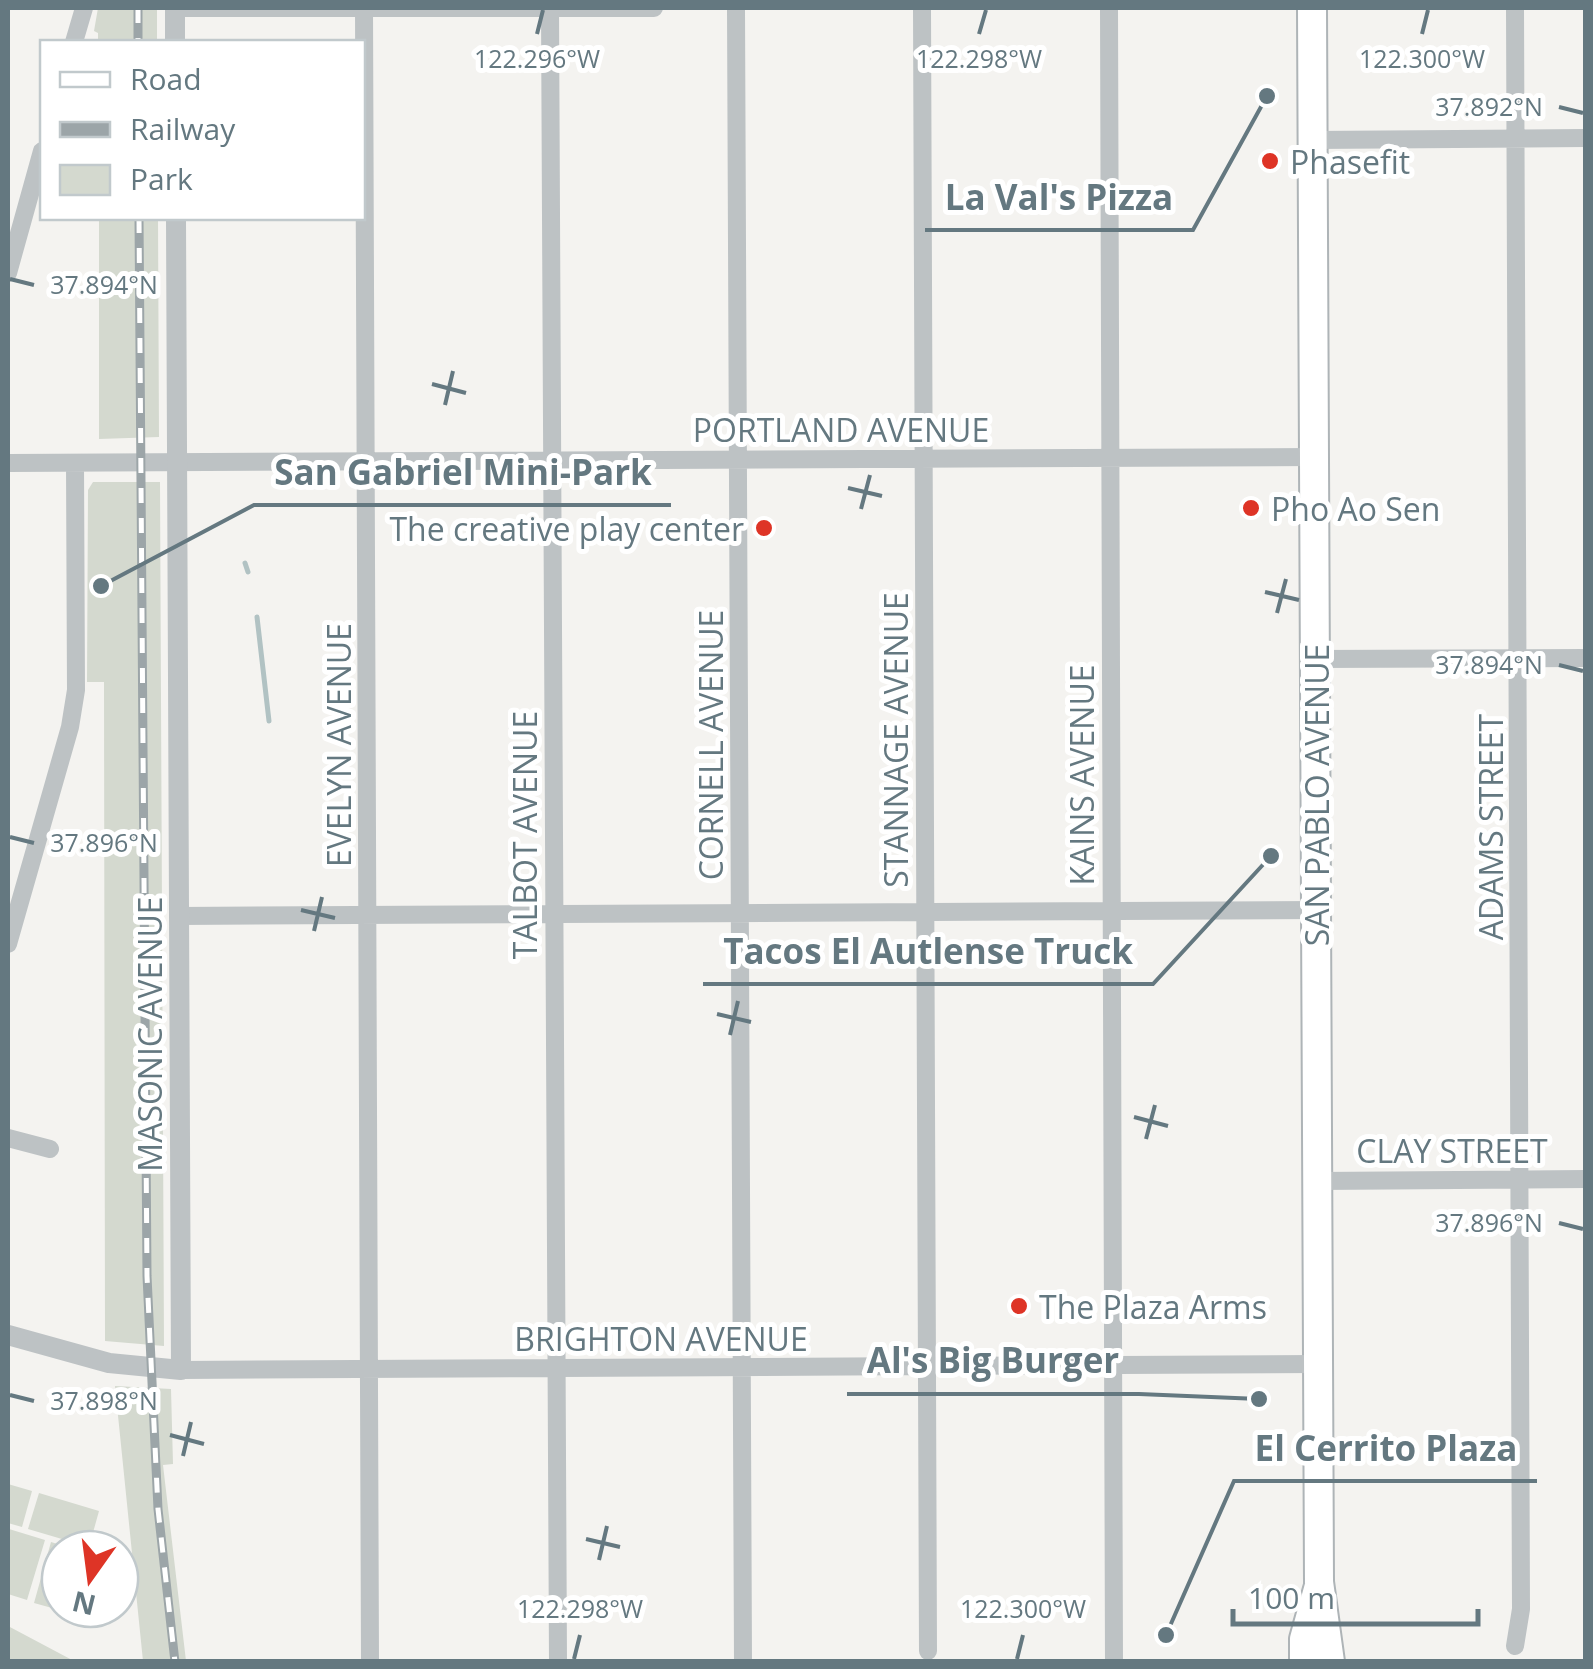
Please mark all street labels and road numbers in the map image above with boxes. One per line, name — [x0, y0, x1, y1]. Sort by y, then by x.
street label: PORTLAND AVENUE — [693, 408, 989, 451]
street label: STANNAGE AVENUE — [874, 592, 917, 888]
street label: CORNELL AVENUE — [689, 610, 732, 880]
street label: EVELYN AVENUE — [317, 623, 360, 867]
street label: SAN PABLO AVENUE — [1295, 644, 1338, 946]
street label: KAINS AVENUE — [1060, 664, 1103, 886]
street label: TALBOT AVENUE — [503, 711, 546, 959]
street label: ADAMS STREET — [1469, 713, 1512, 940]
street label: MASONIC AVENUE — [128, 896, 171, 1172]
street label: CLAY STREET — [1356, 1129, 1548, 1172]
street label: BRIGHTON AVENUE — [514, 1317, 808, 1360]

